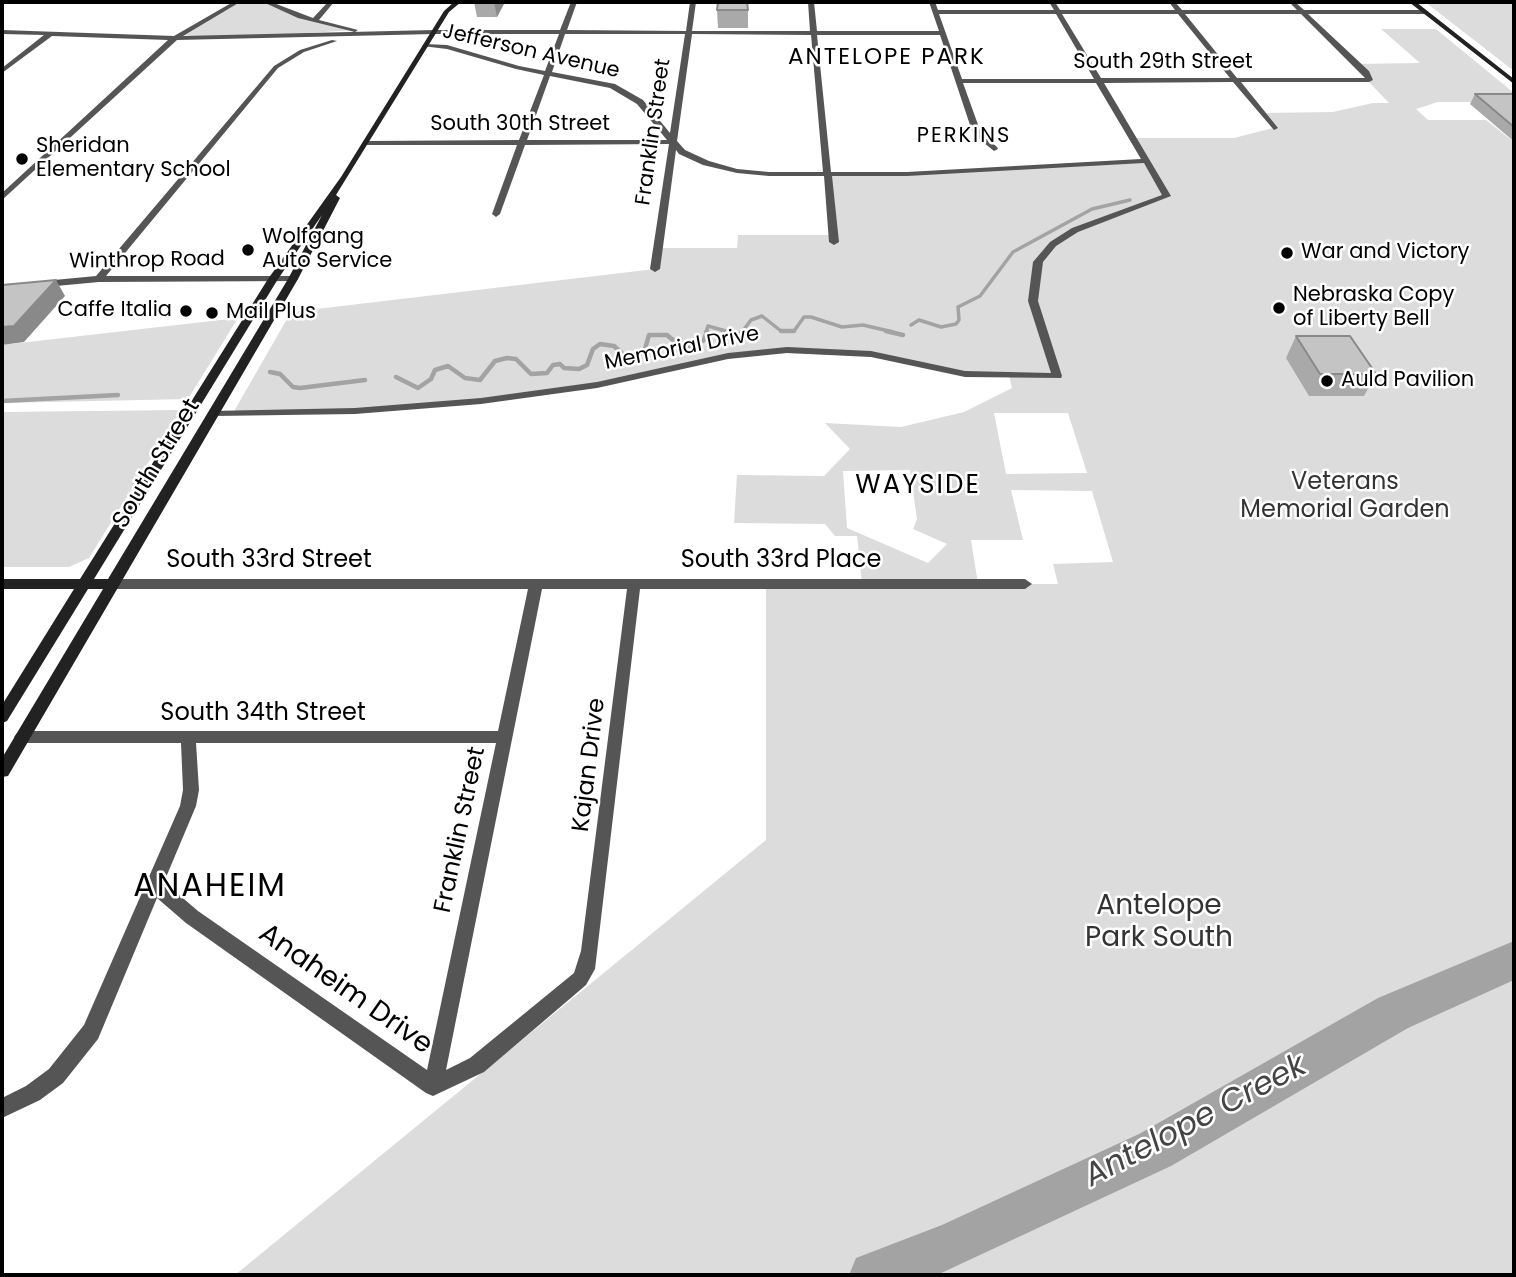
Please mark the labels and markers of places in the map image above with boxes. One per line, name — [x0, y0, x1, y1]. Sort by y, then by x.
place label: Sheridan Elementary School — [36, 134, 231, 184]
marker: Sheridan Elementary School — [14, 151, 30, 167]
place label: Wolfgang Auto Service — [262, 225, 392, 275]
place label: War and Victory — [1301, 240, 1469, 266]
marker: Wolfgang Auto Service — [240, 242, 256, 258]
marker: War and Victory — [1279, 245, 1295, 261]
place label: Nebraska Copy of Liberty Bell — [1293, 283, 1454, 333]
place label: Caffe Italia — [58, 298, 172, 324]
place label: Mail Plus — [226, 300, 316, 326]
marker: Nebraska Copy of Liberty Bell — [1271, 300, 1287, 316]
marker: Caffe Italia — [178, 303, 194, 319]
marker: Mail Plus — [204, 305, 220, 321]
place label: Auld Pavilion — [1341, 368, 1474, 394]
marker: Auld Pavilion — [1319, 373, 1335, 389]

